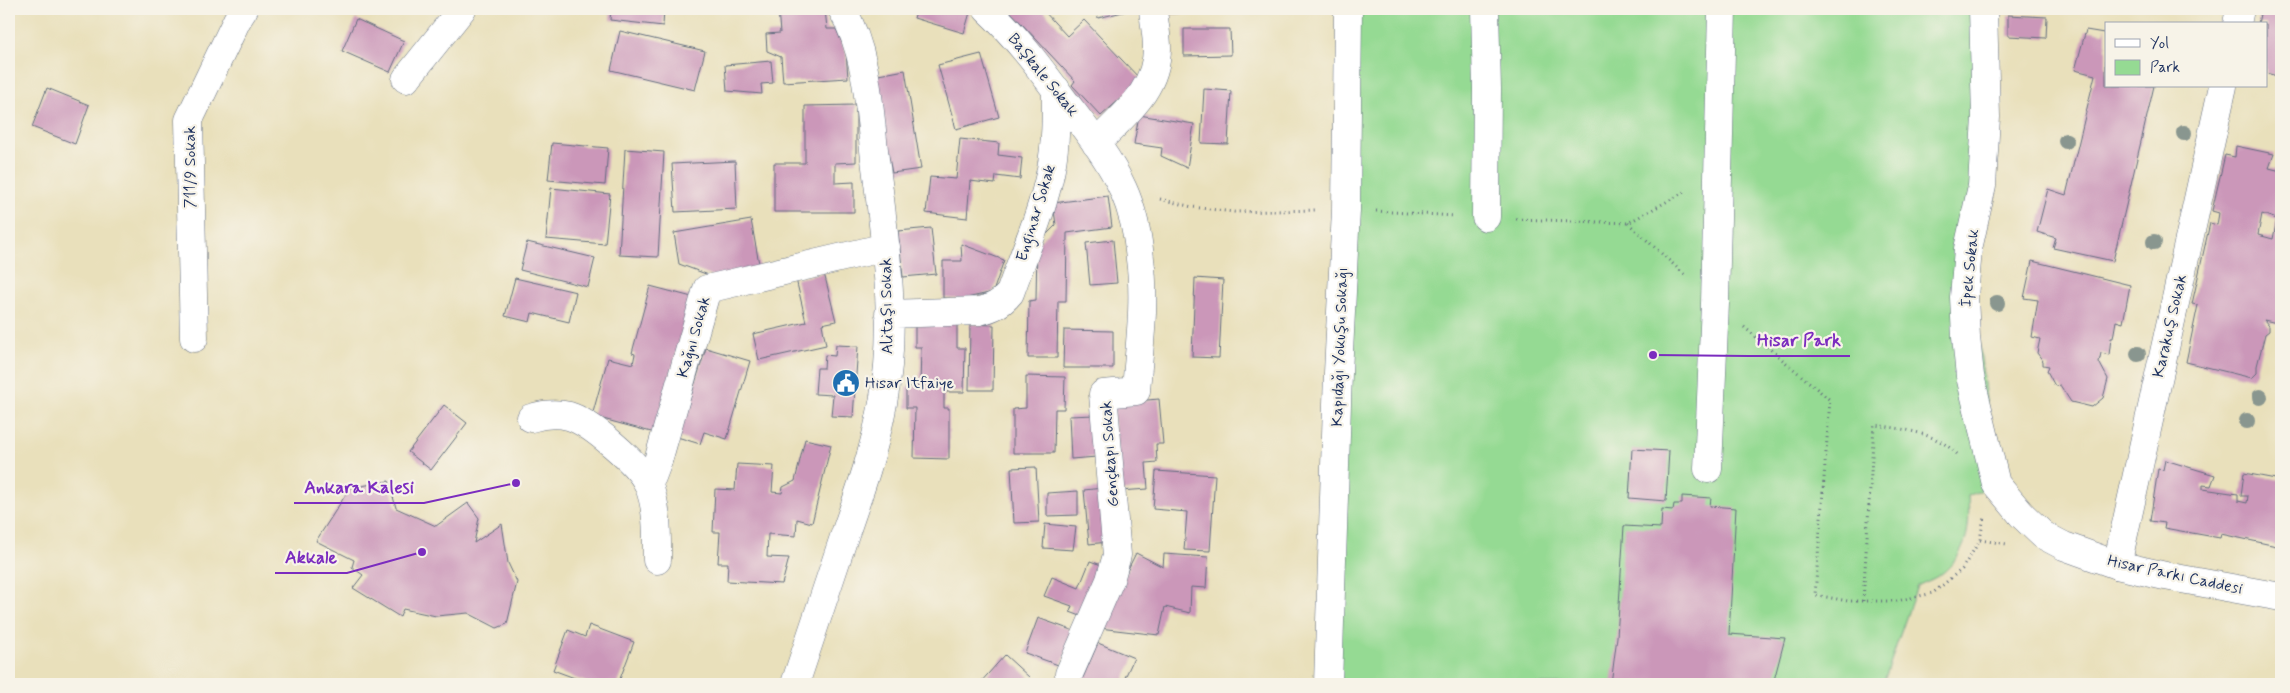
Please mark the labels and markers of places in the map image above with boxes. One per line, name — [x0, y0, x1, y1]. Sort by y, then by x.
callout: Hisar Park — [1748, 323, 1850, 356]
public building icon: Hisar Itfaiye — [831, 368, 861, 398]
place label: Hisar Itfaiye — [865, 373, 954, 394]
callout: Ankara Kalesi — [294, 470, 424, 503]
callout: Akkale — [275, 540, 347, 573]

